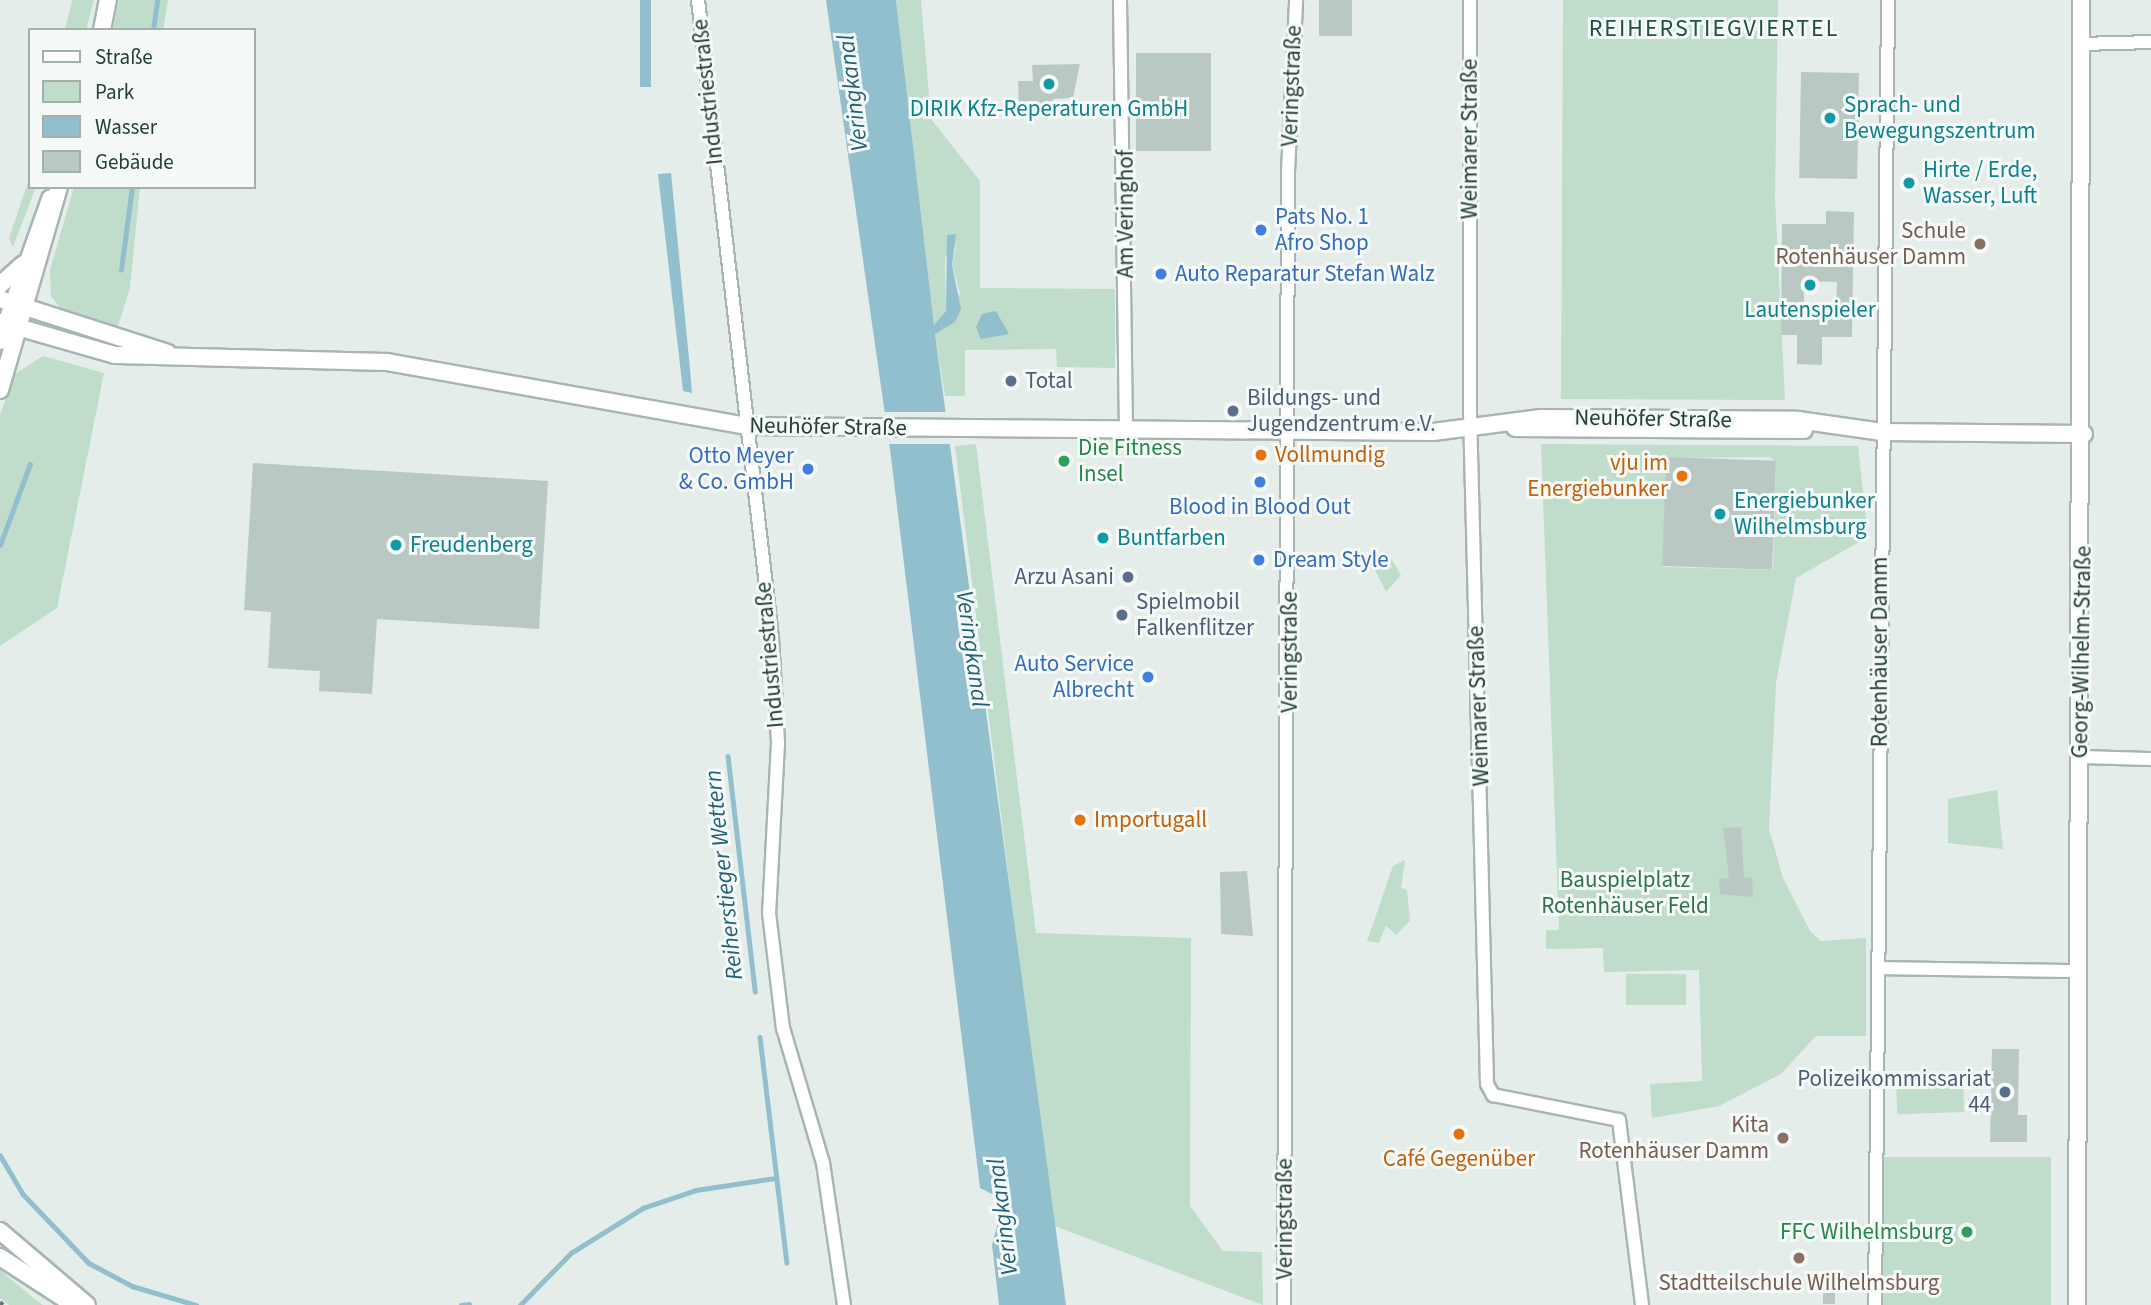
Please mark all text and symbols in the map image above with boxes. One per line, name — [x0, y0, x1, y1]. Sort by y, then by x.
district label: REIHERSTIEGVIERTEL — [1591, 15, 1837, 43]
street label: Industriestraße — [687, 18, 729, 166]
street label: Veringstraße — [1276, 25, 1308, 147]
legend — [28, 28, 256, 189]
water label: Veringkanal — [832, 33, 874, 153]
text: Straße — [95, 42, 153, 72]
street label: Weimarer Straße — [1456, 59, 1484, 219]
marker: DIRIK Kfz-Reperaturen GmbH — [1041, 76, 1057, 92]
text: Park — [95, 77, 134, 107]
place label: Sprach- und Bewegungszentrum — [1844, 91, 2035, 145]
place label: DIRIK Kfz-Reperaturen GmbH — [910, 95, 1188, 123]
marker: Sprach- und Bewegungszentrum — [1822, 110, 1838, 126]
text: Wasser — [95, 112, 157, 142]
text: Gebäude — [95, 147, 174, 177]
street label: Am Veringhof — [1112, 150, 1140, 278]
place label: Hirte / Erde, Wasser, Luft — [1923, 156, 2038, 210]
marker: Hirte / Erde, Wasser, Luft — [1901, 175, 1917, 191]
place label: Pats No. 1 Afro Shop — [1275, 203, 1369, 257]
place label: Schule Rotenhäuser Damm — [1776, 217, 1966, 271]
marker: Pats No. 1 Afro Shop — [1253, 222, 1269, 238]
marker: Schule Rotenhäuser Damm — [1972, 236, 1988, 252]
place label: Auto Reparatur Stefan Walz — [1175, 260, 1435, 288]
marker: Auto Reparatur Stefan Walz — [1153, 266, 1169, 282]
marker: Lautenspieler — [1802, 277, 1818, 293]
place label: Lautenspieler — [1744, 296, 1876, 324]
place label: Total — [1025, 367, 1073, 395]
marker: Total — [1003, 373, 1019, 389]
place label: Bildungs- und Jugendzentrum e.V. — [1247, 384, 1436, 438]
marker: Bildungs- und Jugendzentrum e.V. — [1225, 403, 1241, 419]
street label: Neuhöfer Straße — [1574, 404, 1732, 434]
street label: Neuhöfer Straße — [749, 412, 907, 442]
place label: Die Fitness Insel — [1078, 434, 1182, 488]
place label: Vollmundig — [1275, 441, 1385, 469]
place label: Otto Meyer & Co. GmbH — [679, 442, 794, 496]
marker: Vollmundig — [1253, 447, 1269, 463]
place label: vju im Energiebunker — [1527, 449, 1668, 503]
marker: Die Fitness Insel — [1056, 453, 1072, 469]
marker: Otto Meyer & Co. GmbH — [800, 461, 816, 477]
marker: vju im Energiebunker — [1674, 468, 1690, 484]
marker: Blood in Blood Out — [1252, 474, 1268, 490]
place label: Energiebunker Wilhelmsburg — [1734, 487, 1875, 541]
place label: Blood in Blood Out — [1169, 493, 1351, 521]
marker: Energiebunker Wilhelmsburg — [1712, 506, 1728, 522]
place label: Buntfarben — [1117, 524, 1226, 552]
marker: Buntfarben — [1095, 530, 1111, 546]
place label: Freudenberg — [410, 531, 533, 559]
marker: Freudenberg — [388, 537, 404, 553]
street label: Georg-Wilhelm-Straße — [2066, 545, 2098, 759]
place label: Dream Style — [1273, 546, 1389, 574]
marker: Dream Style — [1251, 552, 1267, 568]
street label: Rotenhäuser Damm — [1866, 557, 1894, 747]
place label: Arzu Asani — [1014, 563, 1114, 591]
marker: Arzu Asani — [1120, 569, 1136, 585]
street label: Industriestraße — [750, 581, 790, 729]
place label: Spielmobil Falkenflitzer — [1136, 588, 1254, 642]
water label: Veringkanal — [950, 589, 994, 709]
street label: Veringstraße — [1276, 591, 1304, 713]
marker: Spielmobil Falkenflitzer — [1114, 607, 1130, 623]
street label: Weimarer Straße — [1462, 625, 1496, 787]
place label: Auto Service Albrecht — [1015, 650, 1134, 704]
marker: Auto Service Albrecht — [1140, 669, 1156, 685]
water label: Reiherstieger Wettern — [699, 769, 749, 981]
place label: Importugall — [1094, 806, 1207, 834]
marker: Importugall — [1072, 812, 1088, 828]
park label: Bauspielplatz Rotenhäuser Feld — [1541, 866, 1709, 920]
place label: Polizeikommissariat 44 — [1797, 1065, 1991, 1119]
marker: Polizeikommissariat 44 — [1997, 1084, 2013, 1100]
place label: Kita Rotenhäuser Damm — [1579, 1111, 1769, 1165]
marker: Café Gegenüber — [1451, 1126, 1467, 1142]
marker: Kita Rotenhäuser Damm — [1775, 1130, 1791, 1146]
place label: Café Gegenüber — [1383, 1145, 1535, 1173]
water label: Veringkanal — [982, 1157, 1024, 1277]
street label: Veringstraße — [1271, 1158, 1299, 1280]
place label: FFC Wilhelmsburg — [1780, 1218, 1953, 1246]
marker: FFC Wilhelmsburg — [1959, 1224, 1975, 1240]
marker: Stadtteilschule Wilhelmsburg — [1791, 1250, 1807, 1266]
place label: Stadtteilschule Wilhelmsburg — [1659, 1269, 1939, 1297]

